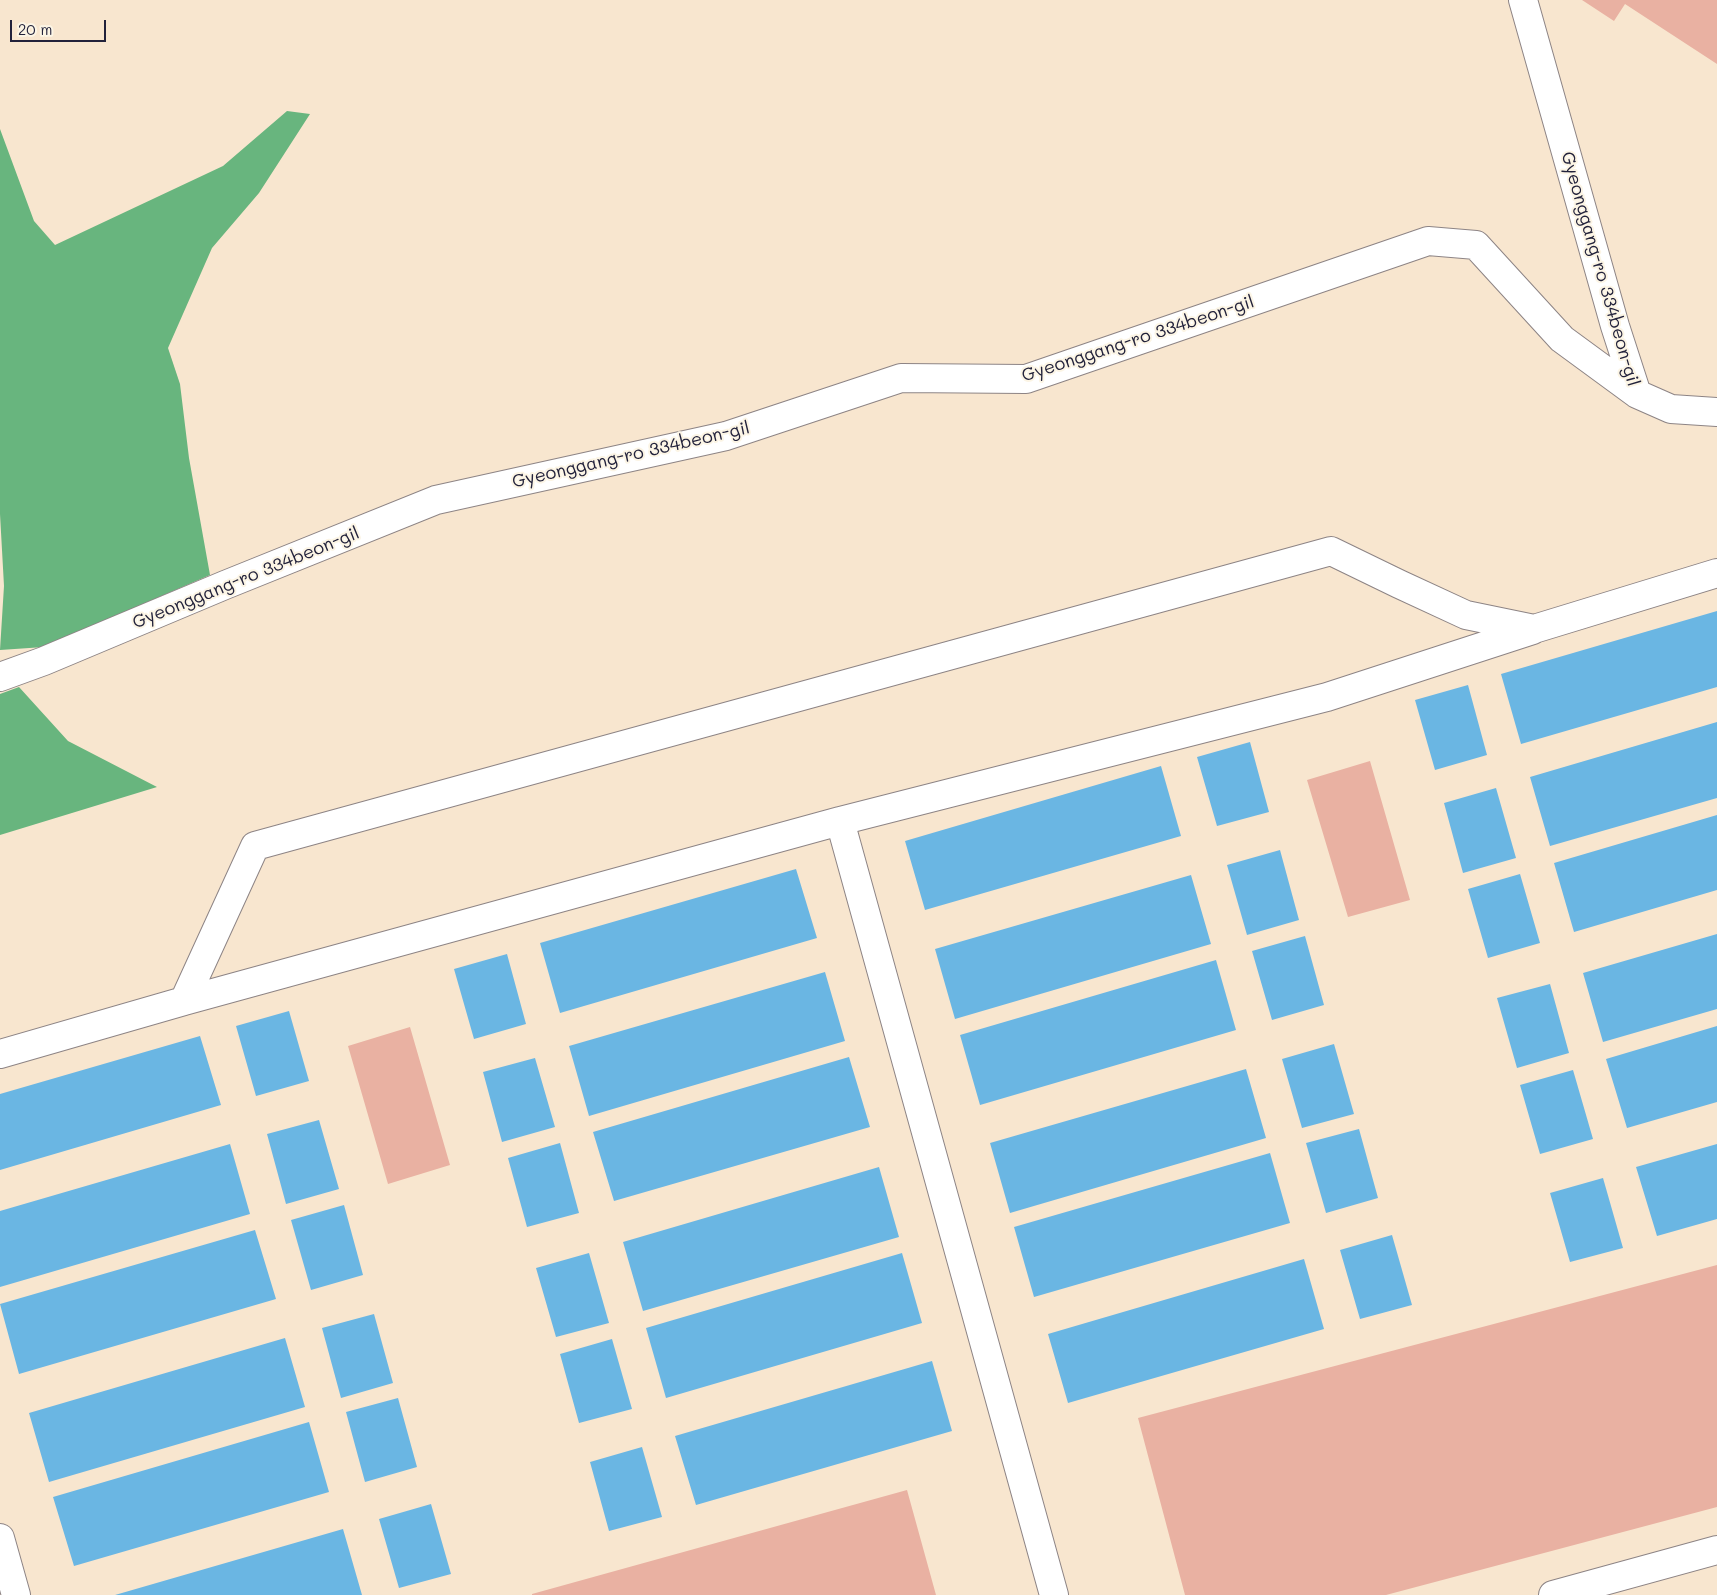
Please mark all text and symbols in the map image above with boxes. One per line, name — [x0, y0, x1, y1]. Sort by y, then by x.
scale bar — [12, 10, 109, 42]
text: 20 m — [18, 19, 52, 39]
street label: Gyeonggang-ro 334beon-gil — [1556, 149, 1644, 389]
street label: Gyeonggang-ro 334beon-gil — [1019, 291, 1257, 387]
street label: Gyeonggang-ro 334beon-gil — [510, 417, 752, 493]
street label: Gyeonggang-ro 334beon-gil — [129, 522, 363, 634]

